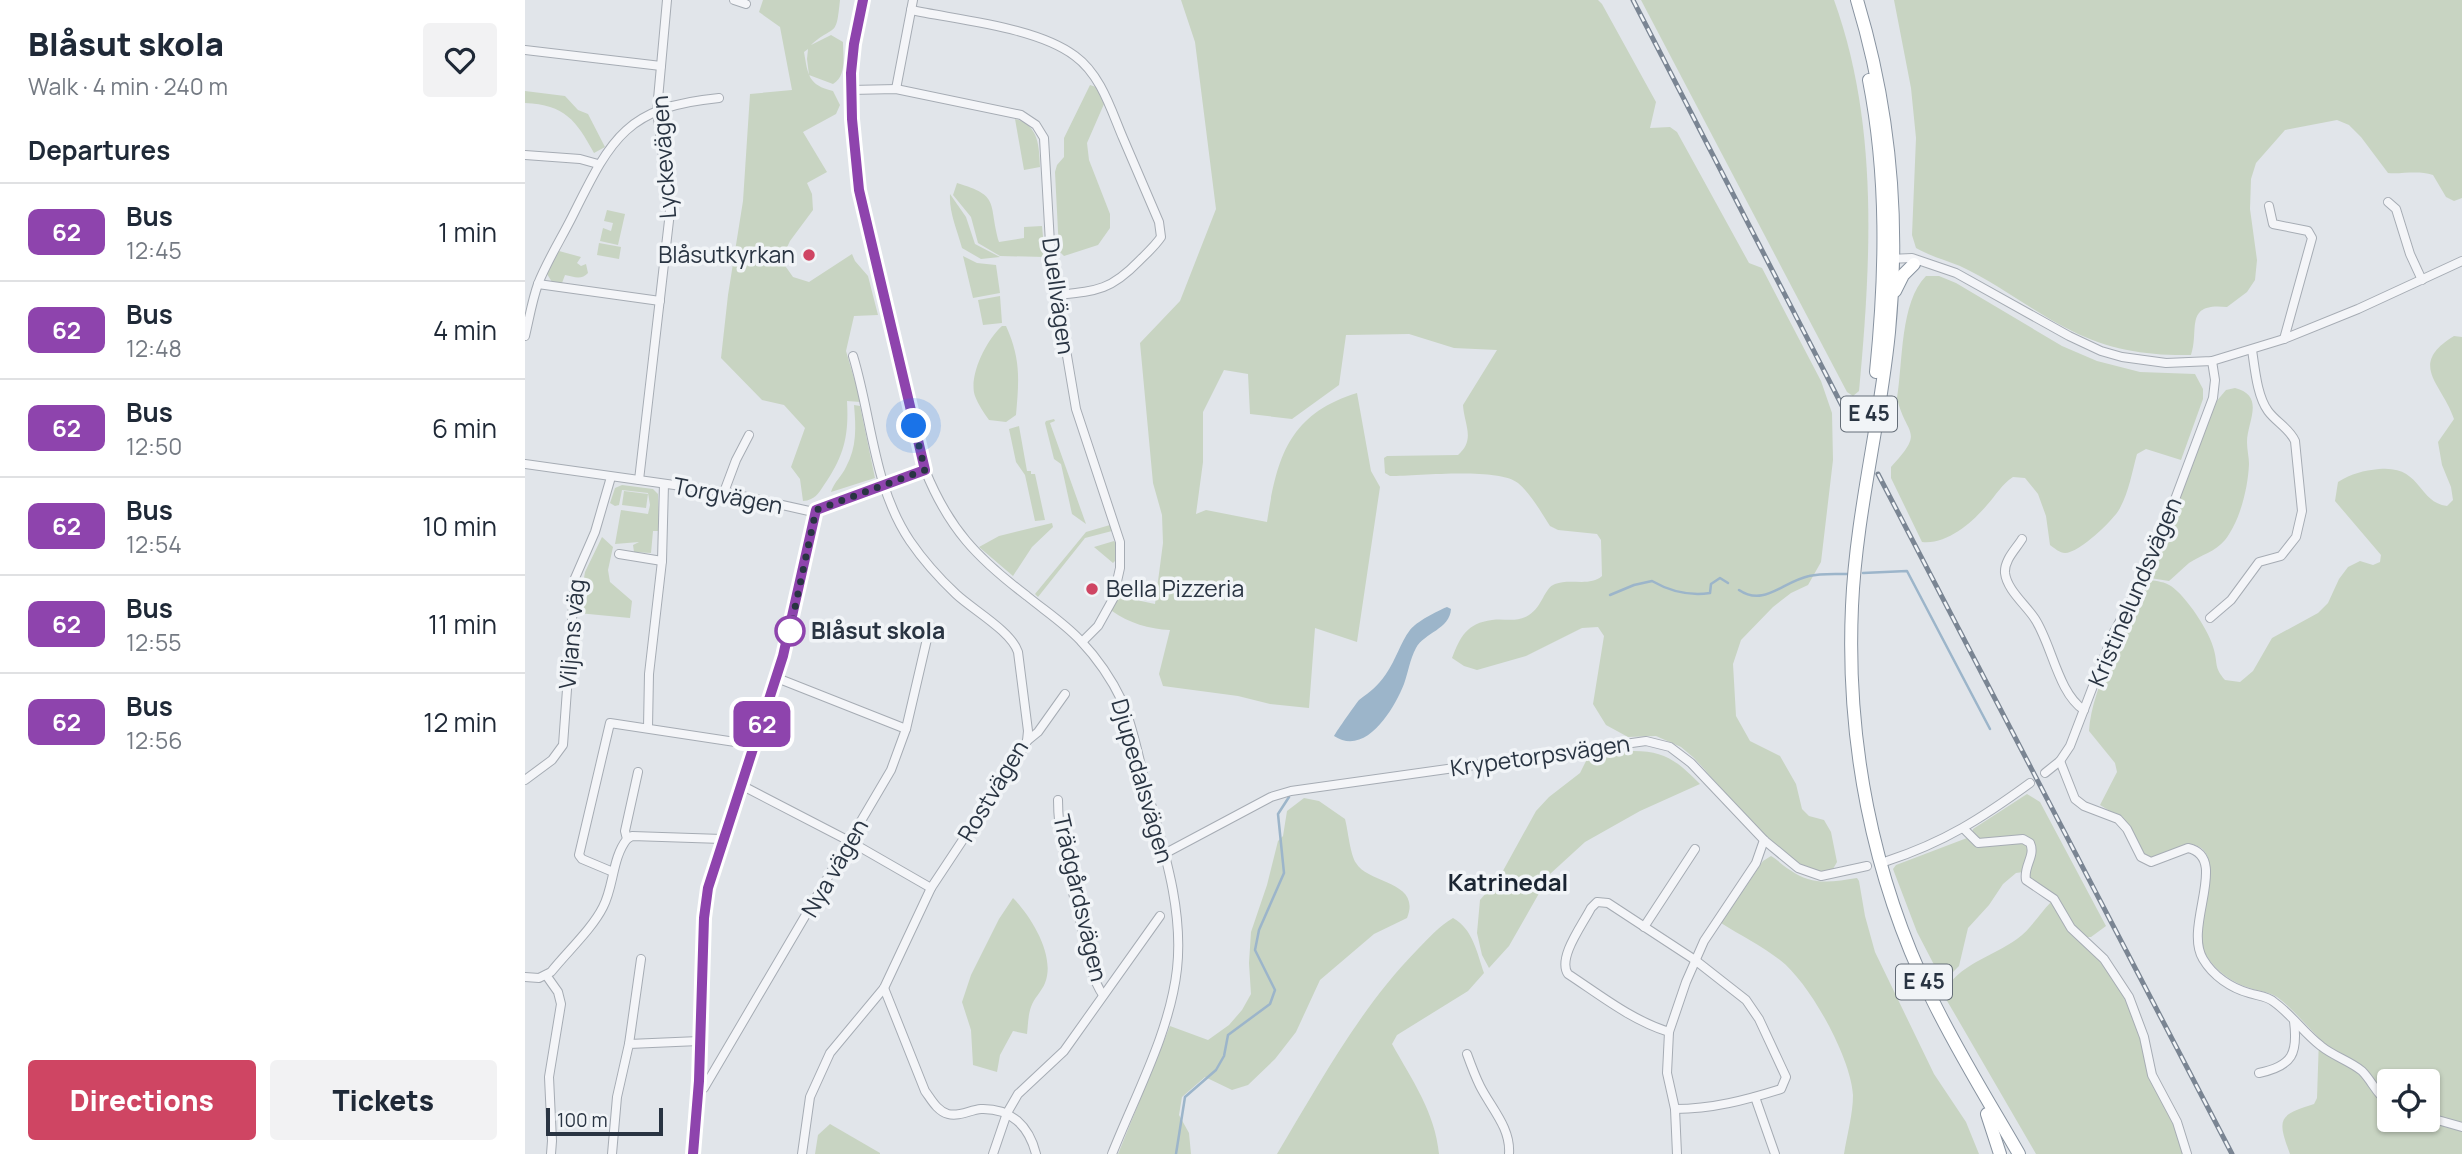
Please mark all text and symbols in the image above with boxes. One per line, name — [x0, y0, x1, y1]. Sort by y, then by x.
text: Blåsut skola — [28, 21, 224, 66]
button: heart — [423, 23, 497, 97]
text: Walk · 4 min · 240 m — [28, 70, 228, 102]
street label: Lyckevägen — [643, 94, 683, 220]
text: Departures — [28, 132, 170, 168]
text: Bus — [126, 198, 173, 234]
text: 1 min — [438, 214, 497, 250]
text: 62 — [52, 215, 81, 248]
text: 12:45 — [126, 234, 182, 266]
street label: Duellvägen — [1035, 235, 1083, 356]
place label: Blåsutkyrkan — [658, 238, 795, 270]
marker: Blåsutkyrkan — [801, 247, 817, 263]
text: Bus — [126, 296, 173, 332]
text: 4 min — [433, 312, 497, 348]
text: 62 — [52, 313, 81, 346]
text: 12:48 — [126, 332, 182, 364]
text: Bus — [126, 394, 173, 430]
road number: E 45 — [1841, 396, 1897, 432]
your location — [896, 408, 931, 443]
text: 6 min — [432, 410, 497, 446]
text: 62 — [52, 411, 81, 444]
text: 12:50 — [126, 430, 182, 462]
street label: Torgvägen — [671, 469, 786, 521]
text: Bus — [126, 492, 173, 528]
street label: Kristinelundsvägen — [2080, 492, 2188, 691]
text: 10 min — [422, 508, 497, 544]
text: 62 — [52, 509, 81, 542]
text: 12:54 — [126, 528, 182, 560]
place label: Bella Pizzeria — [1106, 572, 1244, 604]
street label: Viljans väg — [550, 578, 592, 690]
marker: Bella Pizzeria — [1084, 581, 1100, 597]
text: Bus — [126, 590, 173, 626]
text: 11 min — [428, 606, 497, 642]
text: 62 — [52, 607, 81, 640]
place label: Blåsut skola — [811, 614, 945, 646]
marker: Blåsut skola — [775, 616, 805, 646]
text: 12:55 — [126, 626, 182, 658]
text: Bus — [126, 688, 173, 724]
street label: Djupedalsvägen — [1104, 695, 1182, 867]
line badge: 62 — [730, 701, 793, 747]
text: 12 min — [423, 704, 497, 740]
text: 62 — [52, 705, 81, 738]
text: 62 — [747, 707, 777, 740]
text: 12:56 — [126, 724, 183, 756]
street label: Krypetorpsvägen — [1448, 727, 1632, 783]
street label: Rostvägen — [949, 734, 1035, 847]
street label: Trädgårdsvägen — [1046, 811, 1116, 985]
street label: Nya vägen — [793, 812, 875, 923]
district label: Katrinedal — [1448, 865, 1568, 898]
road number: E 45 — [1896, 964, 1952, 1000]
button: Directions — [28, 1060, 256, 1140]
button: Tickets — [270, 1060, 497, 1140]
map controls — [2377, 1069, 2440, 1132]
button: locate — [2377, 1069, 2440, 1132]
scale bar — [546, 1105, 663, 1137]
text: 100 m — [557, 1107, 608, 1133]

